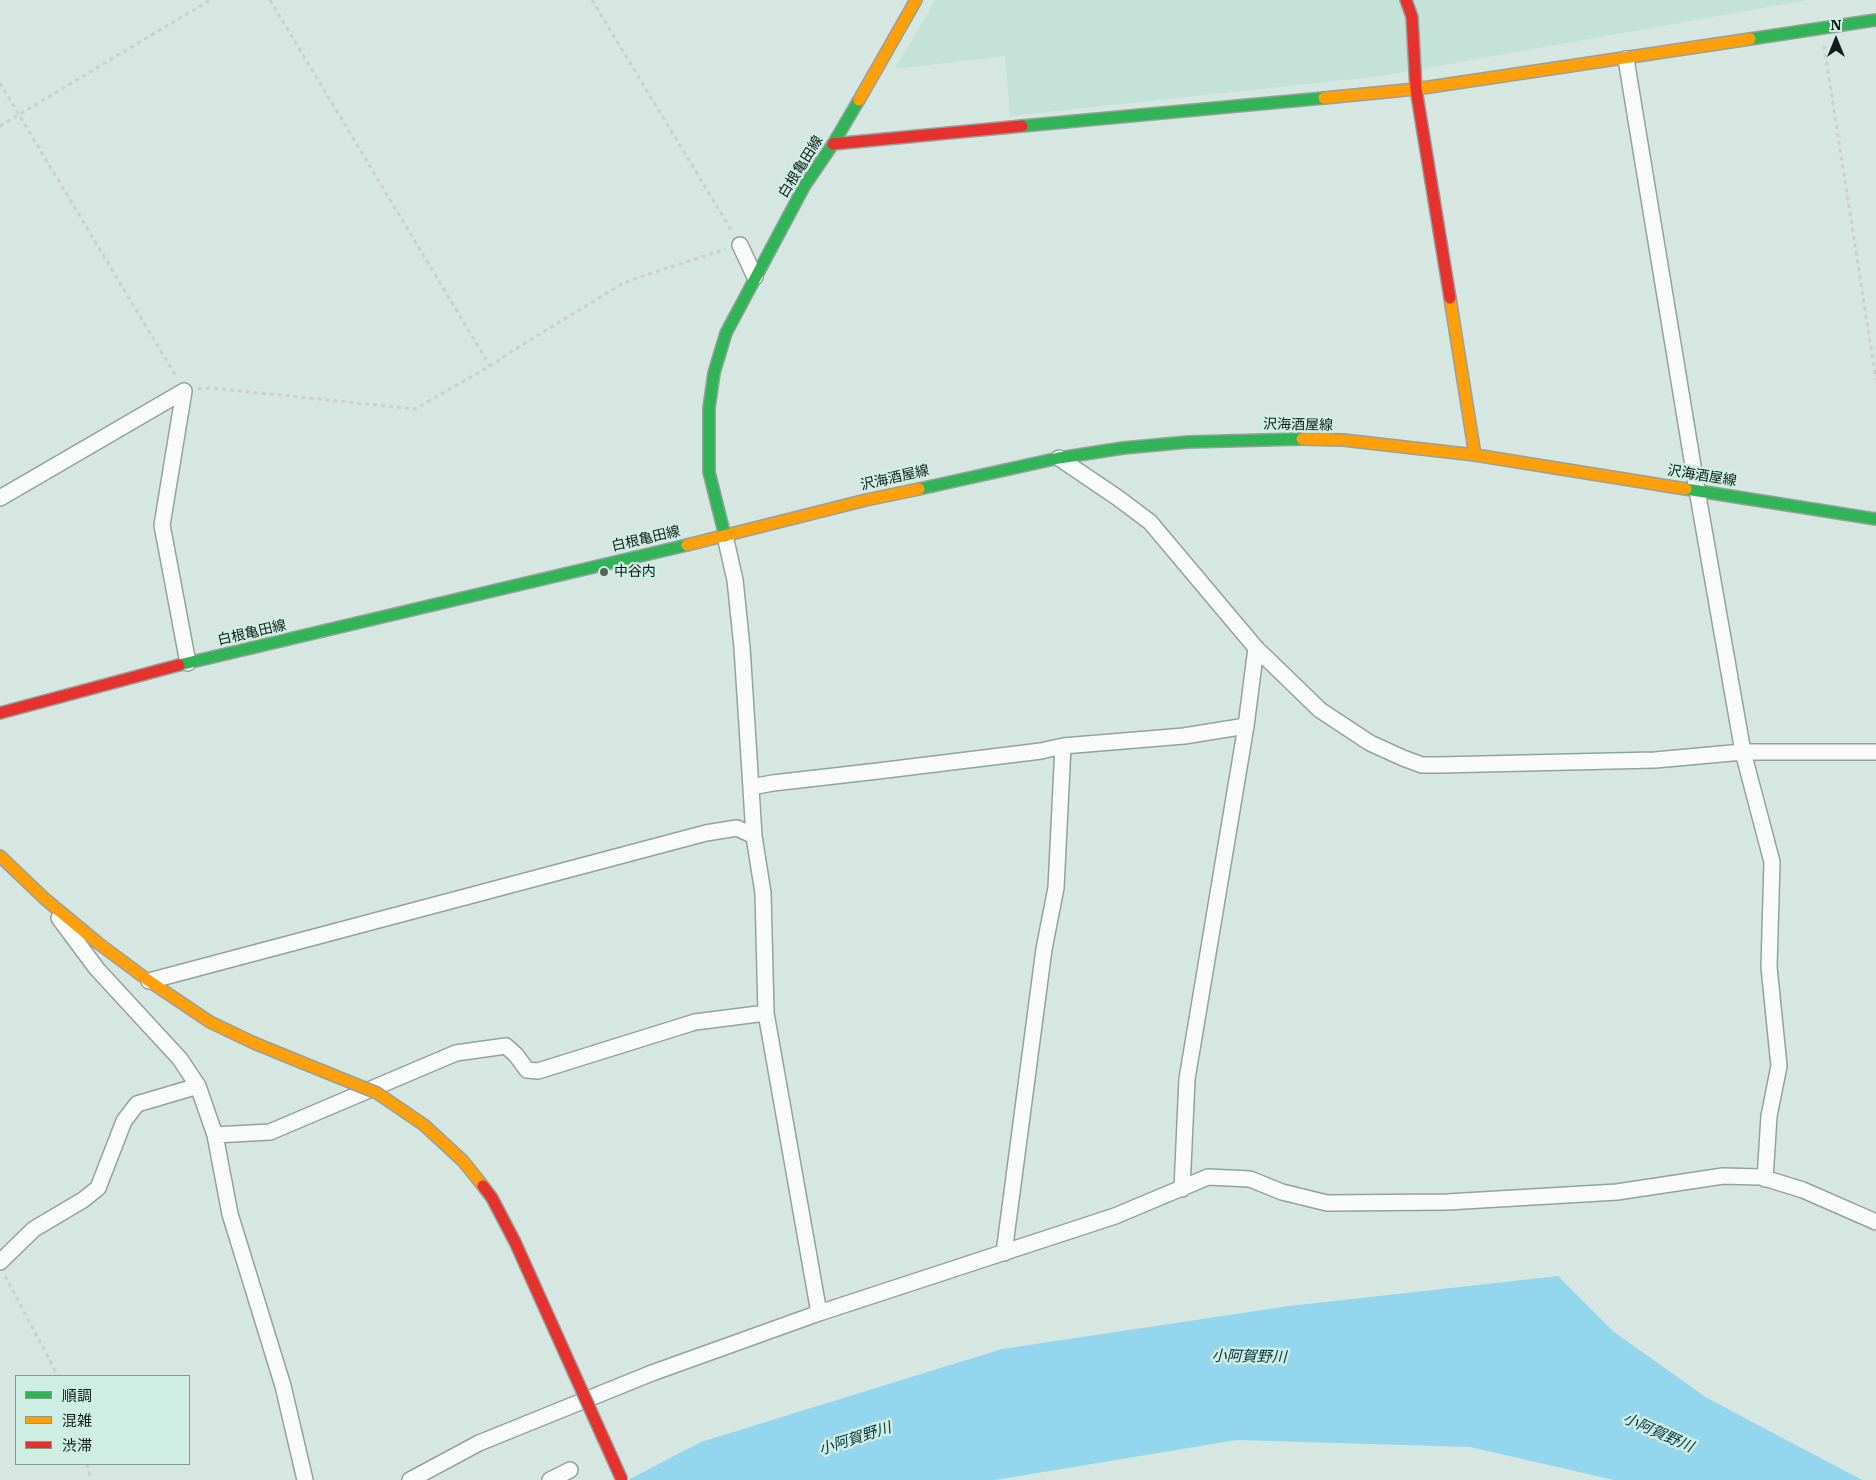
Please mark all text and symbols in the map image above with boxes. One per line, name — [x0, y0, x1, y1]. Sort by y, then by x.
north arrow — [1811, 15, 1861, 65]
text: N — [1830, 16, 1842, 34]
street label: 白根亀田線 — [775, 133, 827, 201]
street label: 沢海酒屋線 — [1263, 416, 1333, 434]
street label: 沢海酒屋線 — [859, 462, 931, 494]
street label: 沢海酒屋線 — [1666, 462, 1738, 490]
street label: 白根亀田線 — [610, 523, 682, 555]
place label: 中谷内 — [614, 564, 656, 580]
marker: 中谷内 — [598, 566, 610, 578]
street label: 白根亀田線 — [216, 617, 288, 649]
water label: 小阿賀野川 — [1211, 1347, 1287, 1367]
legend — [15, 1375, 190, 1465]
text: 順調 — [62, 1386, 92, 1405]
water label: 小阿賀野川 — [1620, 1410, 1696, 1456]
text: 混雑 — [62, 1411, 92, 1430]
water label: 小阿賀野川 — [817, 1419, 893, 1459]
text: 渋滞 — [62, 1436, 92, 1455]

